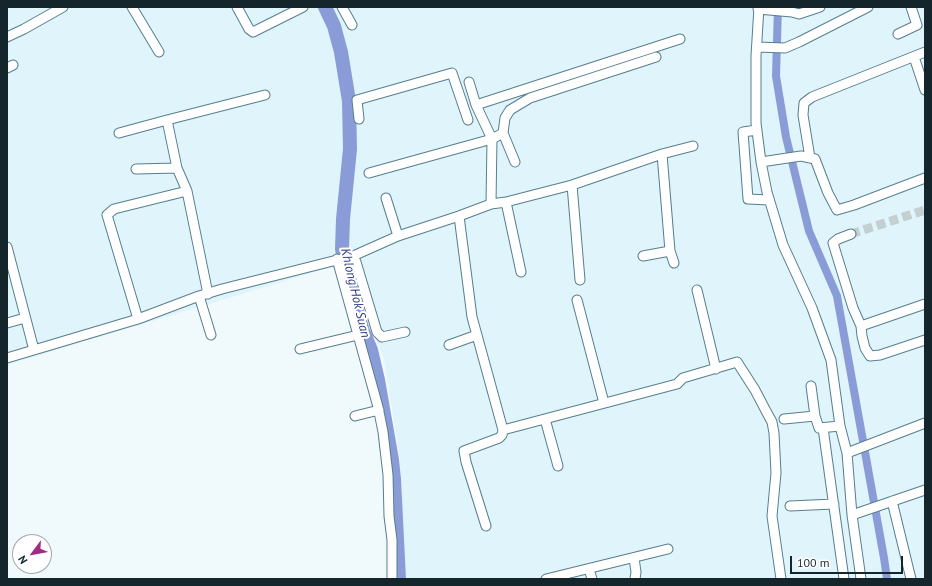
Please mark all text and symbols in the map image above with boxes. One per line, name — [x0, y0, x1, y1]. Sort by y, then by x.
water label: Khlong Hok Suan — [337, 247, 373, 339]
north arrow — [12, 534, 52, 574]
scale bar — [792, 548, 905, 574]
text: N — [15, 553, 31, 567]
text: 100 m — [797, 555, 830, 570]

